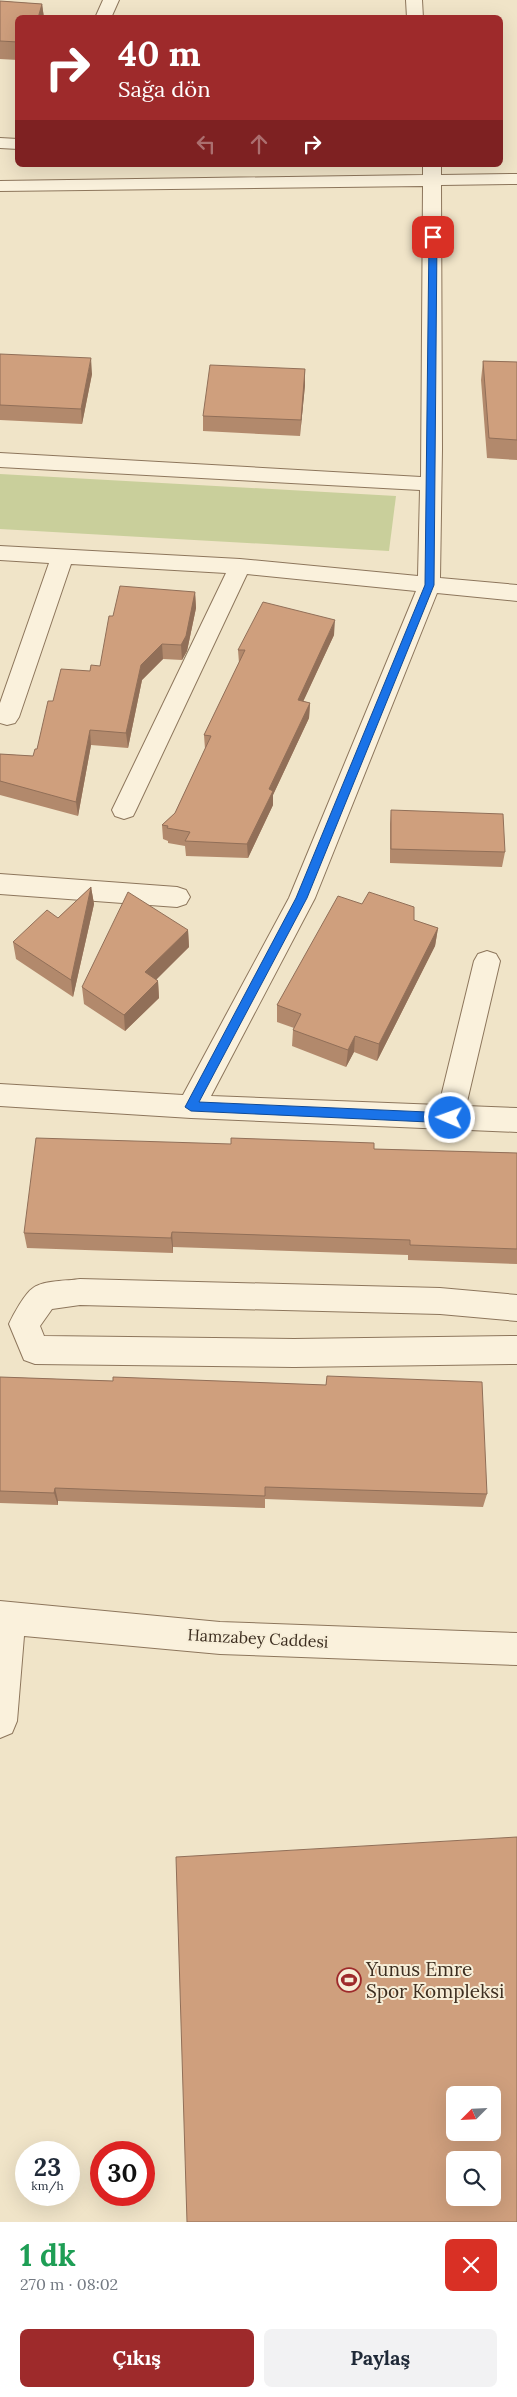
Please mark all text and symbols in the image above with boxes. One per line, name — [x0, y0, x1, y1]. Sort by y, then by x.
text: 40 m — [118, 31, 201, 76]
icon: right — [35, 35, 100, 100]
text: Sağa dön — [118, 75, 211, 103]
icon: left — [192, 130, 220, 158]
icon: ahead — [245, 130, 273, 158]
icon: right — [298, 130, 326, 158]
pin — [412, 216, 454, 258]
icon: arrive — [419, 223, 447, 251]
position arrow — [423, 1091, 475, 1143]
street label: Hamzabey Caddesi — [187, 1624, 329, 1652]
place label: Yunus Emre Spor Kompleksi — [365, 1957, 504, 2003]
sports icon: Yunus Emre Spor Kompleksi — [336, 1967, 362, 1993]
north arrow — [446, 2086, 501, 2141]
map controls — [446, 2086, 501, 2206]
speed limit sign: 30 — [90, 2141, 155, 2206]
text: 23 — [34, 2151, 61, 2183]
button: search — [446, 2151, 501, 2206]
text: km/h — [31, 2178, 64, 2193]
text: 1 dk — [20, 2236, 76, 2274]
button: close — [445, 2239, 497, 2291]
text: 270 m · 08:02 — [20, 2274, 118, 2294]
button: Çıkış — [20, 2329, 254, 2387]
button: Paylaş — [264, 2329, 497, 2387]

